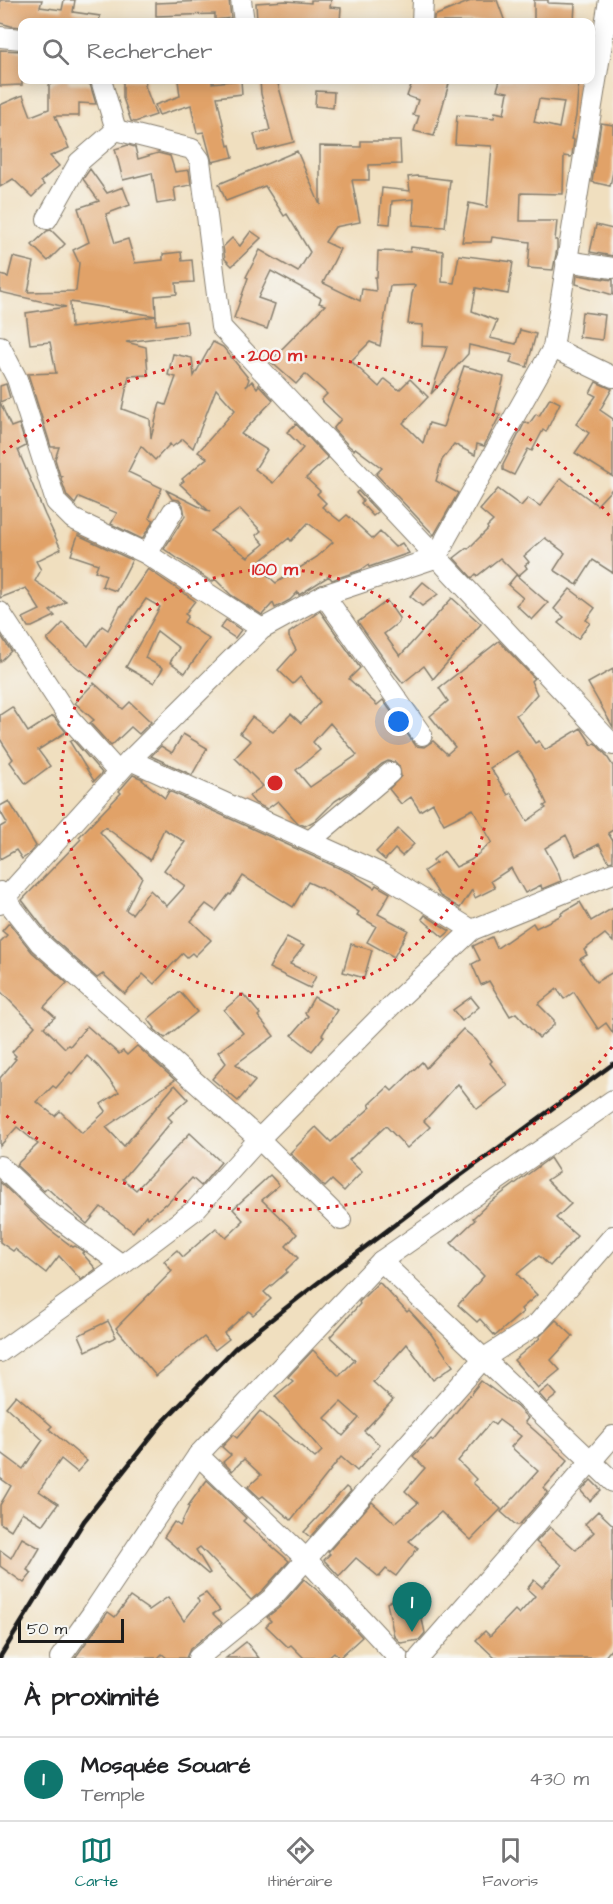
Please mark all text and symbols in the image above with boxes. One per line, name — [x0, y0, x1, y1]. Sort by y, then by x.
search box — [18, 18, 595, 84]
icon: search — [39, 35, 72, 68]
text: Rechercher — [87, 36, 212, 67]
text: 200 m — [247, 343, 303, 368]
text: 100 m — [252, 557, 299, 582]
your location — [384, 707, 413, 736]
centre of rings — [265, 773, 285, 793]
pin: 1 — [392, 1582, 432, 1632]
scale bar — [18, 1616, 124, 1644]
text: 50 m — [27, 1618, 67, 1640]
text: À proximité — [24, 1679, 159, 1715]
text: Mosquée Souaré — [81, 1750, 251, 1781]
text: 1 — [42, 1765, 45, 1793]
text: 430 m — [529, 1765, 589, 1793]
text: Temple — [81, 1781, 145, 1809]
tab: Carte — [75, 1834, 118, 1892]
tab: Itinéraire — [268, 1834, 333, 1892]
tab: Favoris — [482, 1834, 538, 1892]

